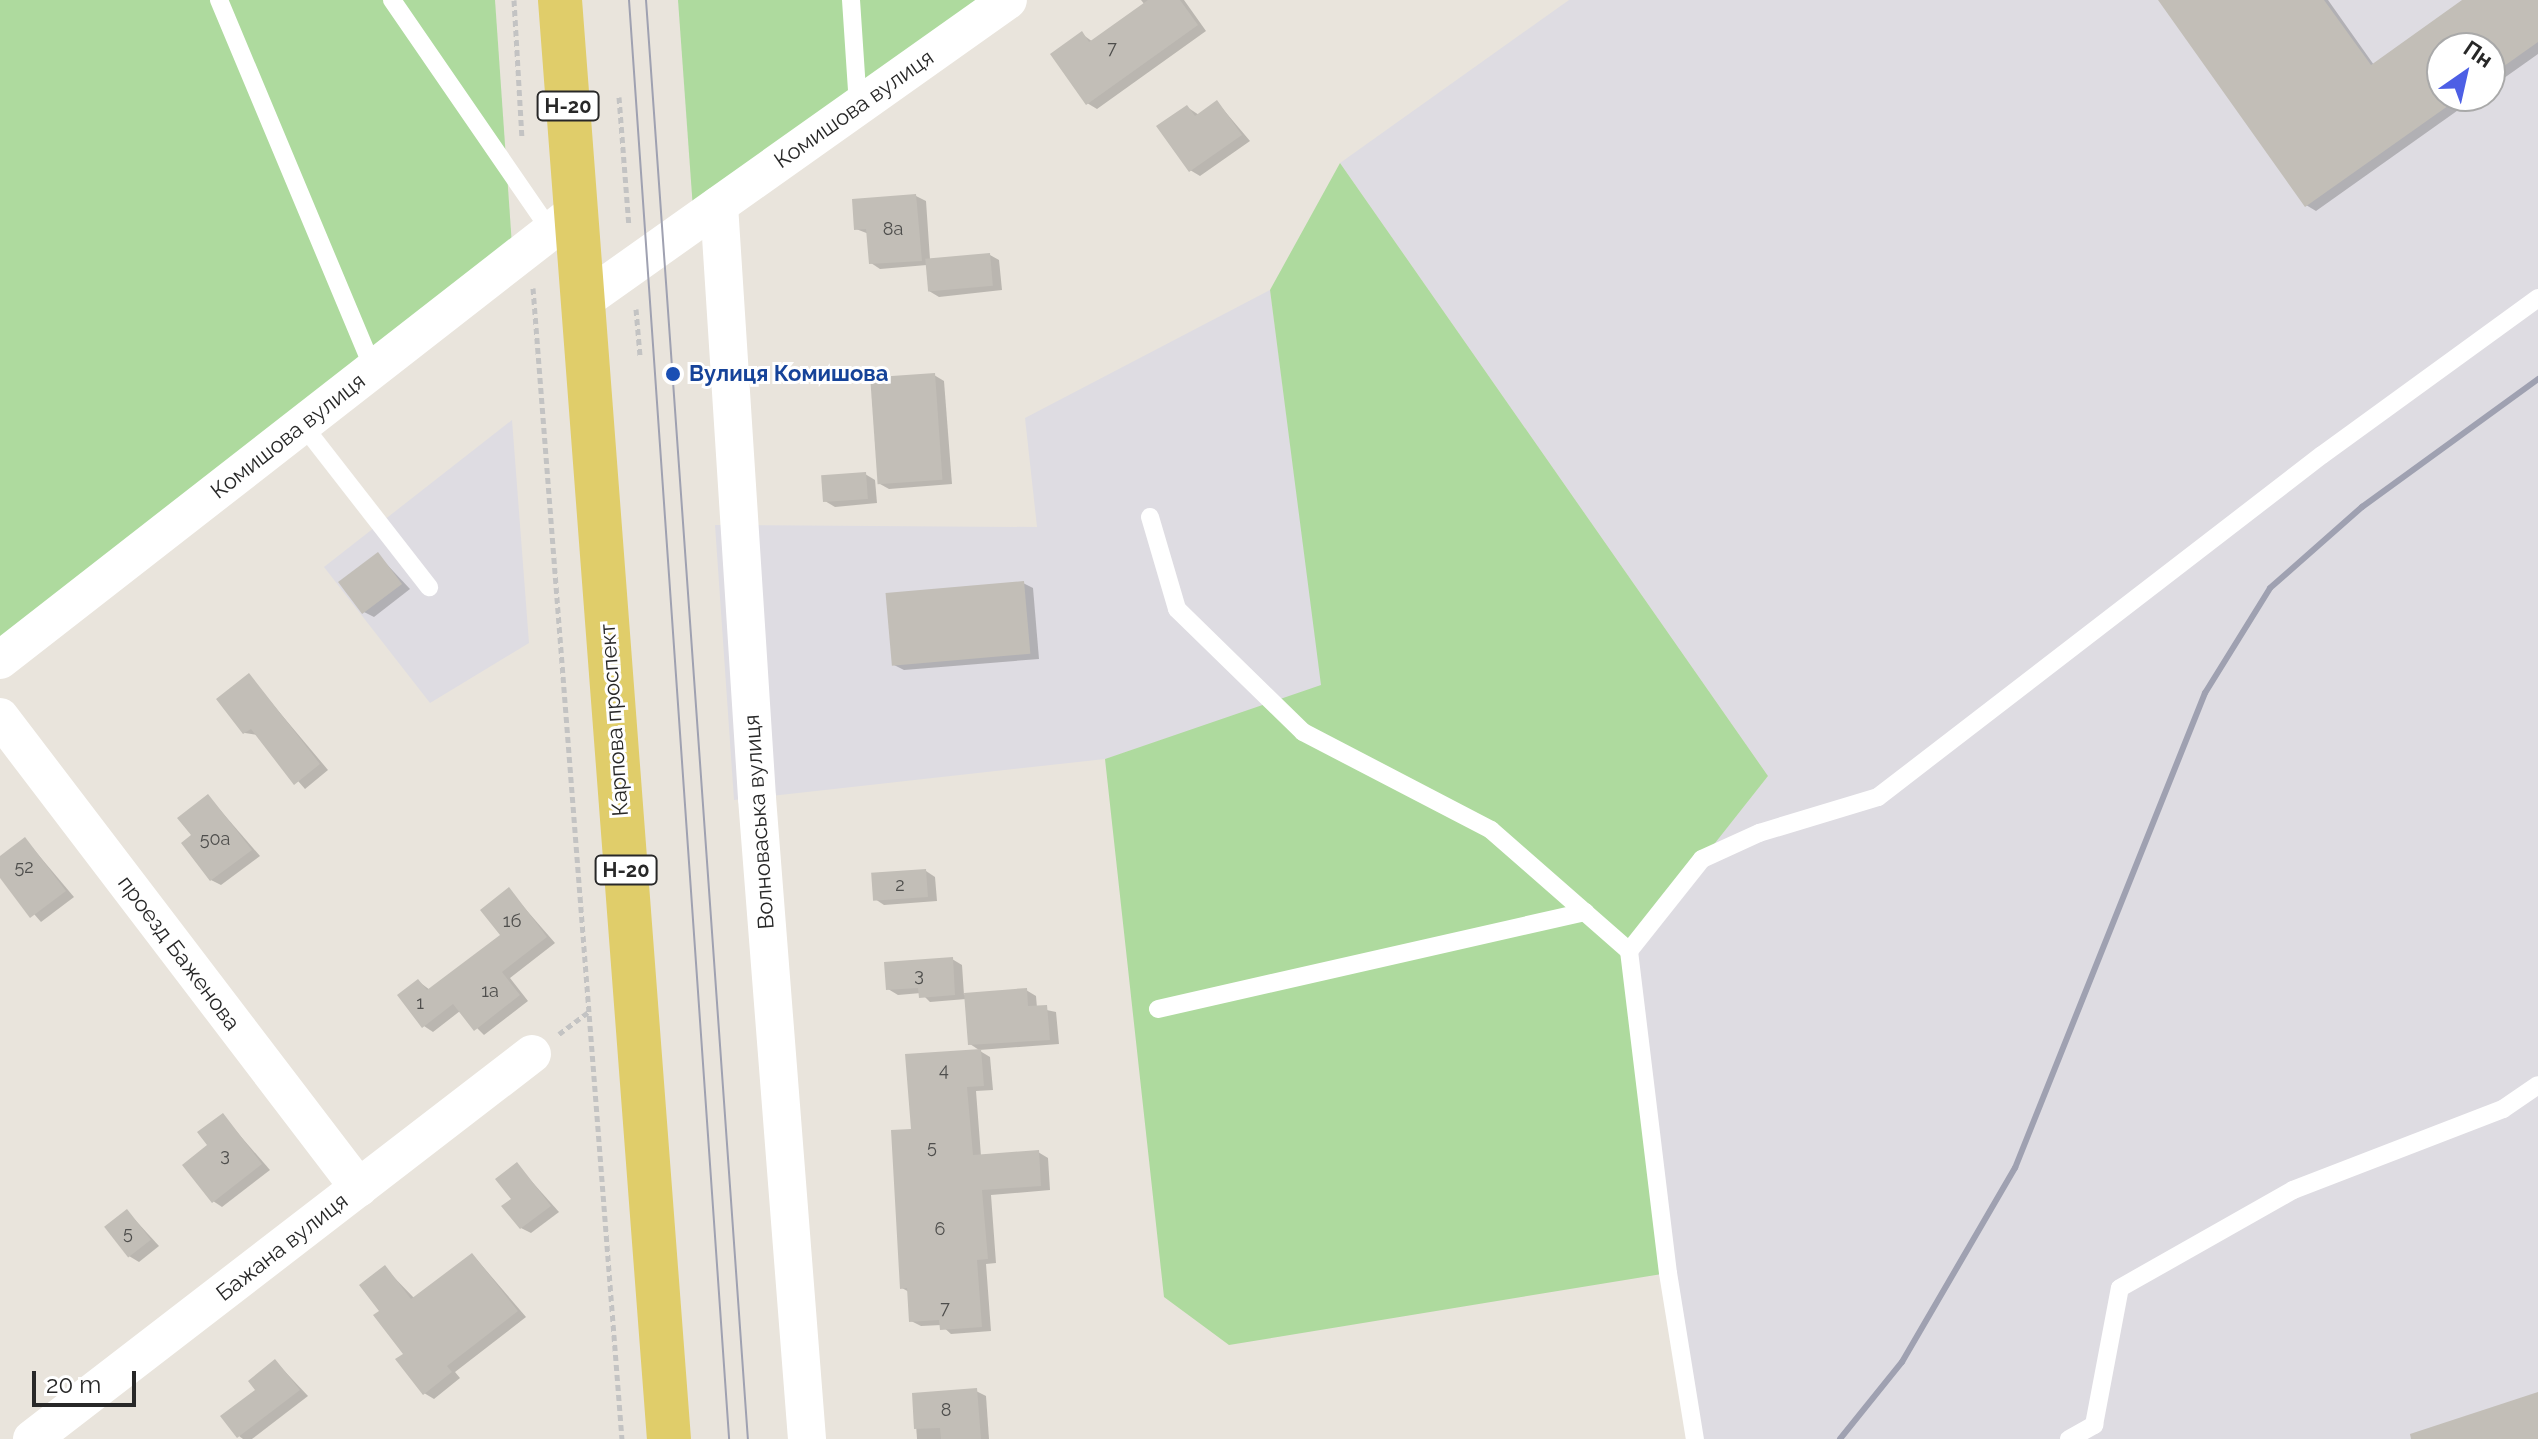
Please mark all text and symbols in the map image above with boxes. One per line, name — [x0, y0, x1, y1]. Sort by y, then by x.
north arrow — [2426, 32, 2506, 112]
text: Пн — [2459, 35, 2498, 73]
house number: 7 — [1107, 37, 1117, 59]
street label: Комишова вулиця — [769, 44, 939, 174]
road number: Н-20 — [536, 90, 600, 122]
house number: 8а — [883, 218, 903, 240]
place label: Вулиця Комишова — [689, 361, 888, 387]
marker: Вулиця Комишова — [664, 365, 682, 383]
street label: Комишова вулиця — [206, 368, 370, 504]
street label: Карпова проспект — [594, 623, 634, 817]
street label: Волноваська вулиця — [738, 714, 780, 930]
house number: 50а — [200, 828, 230, 850]
road number: Н-20 — [594, 854, 658, 886]
house number: 52 — [14, 856, 34, 878]
street label: проезд Баженова — [112, 870, 246, 1036]
house number: 2 — [895, 874, 905, 896]
house number: 1б — [503, 910, 521, 932]
house number: 3 — [914, 964, 924, 986]
house number: 1а — [481, 980, 499, 1002]
house number: 1 — [416, 992, 424, 1014]
house number: 4 — [939, 1059, 949, 1081]
house number: 5 — [927, 1136, 937, 1158]
house number: 3 — [220, 1144, 230, 1166]
street label: Бажана вулиця — [211, 1187, 353, 1307]
house number: 6 — [935, 1218, 945, 1240]
house number: 5 — [123, 1222, 133, 1244]
house number: 7 — [940, 1297, 950, 1319]
scale bar — [36, 1355, 140, 1405]
text: 20 m — [46, 1370, 101, 1399]
house number: 8 — [941, 1399, 951, 1421]

